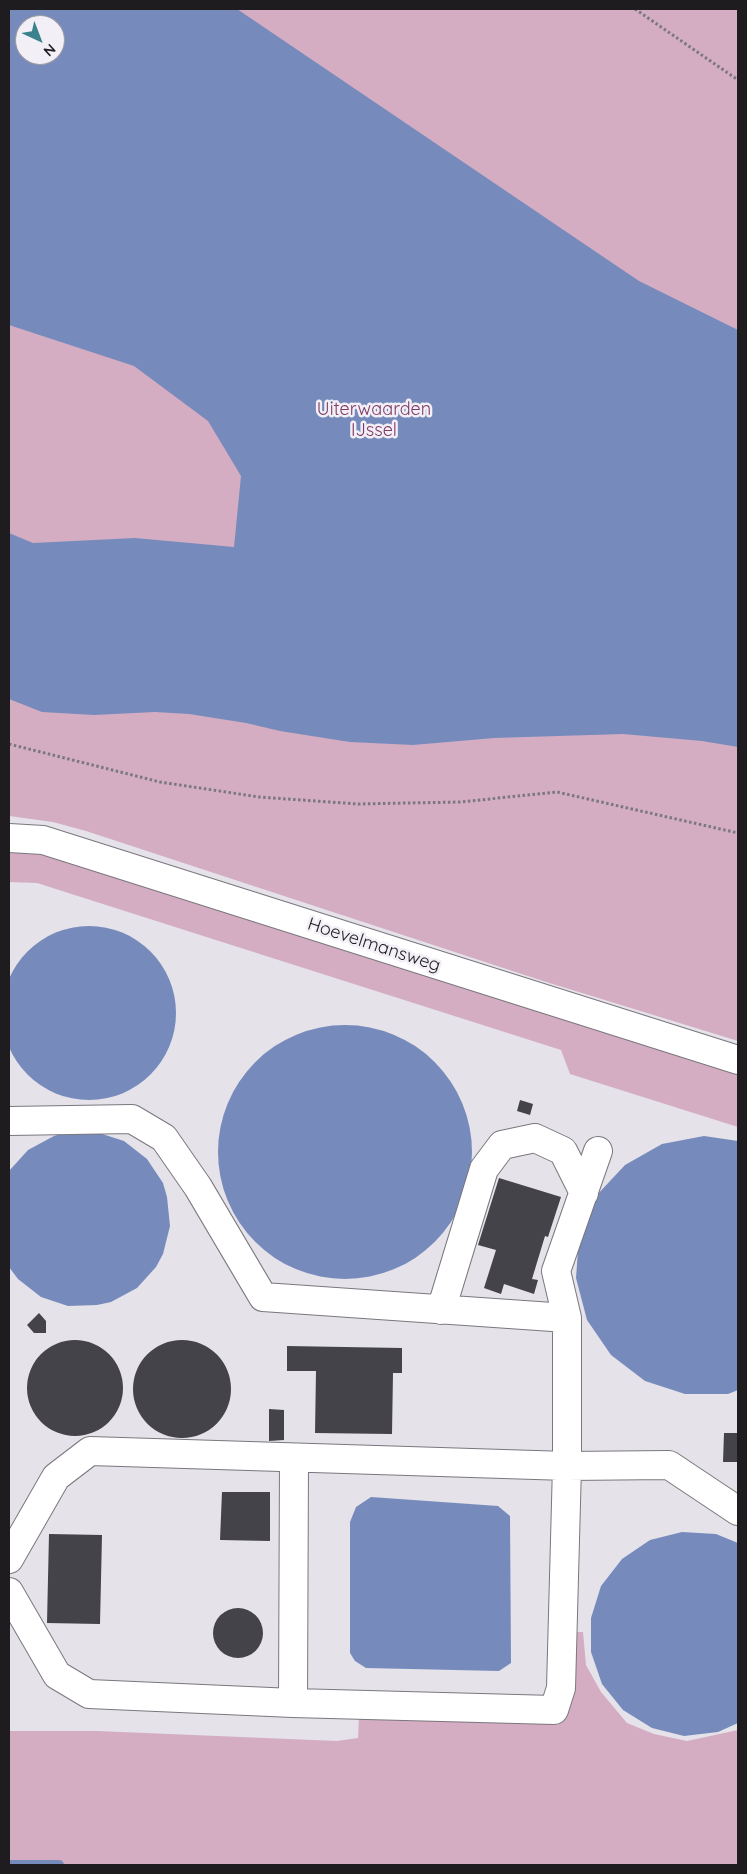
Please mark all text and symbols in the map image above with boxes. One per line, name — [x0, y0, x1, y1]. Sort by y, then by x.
north arrow — [15, 15, 65, 65]
text: N — [40, 40, 59, 60]
park label: Uiterwaarden IJssel — [317, 399, 431, 442]
street label: Hoevelmansweg — [305, 913, 443, 977]

